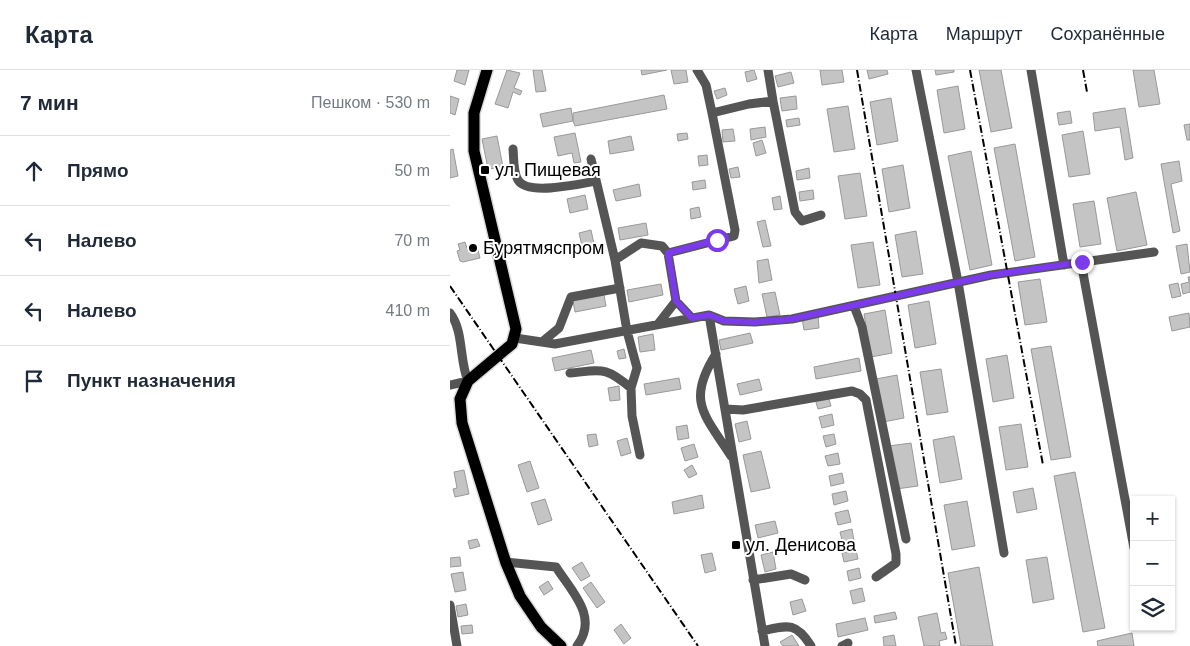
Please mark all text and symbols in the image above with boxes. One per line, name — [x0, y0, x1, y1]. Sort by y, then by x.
text: Карта — [25, 21, 93, 48]
text: Карта — [870, 24, 918, 44]
text: Маршрут — [946, 24, 1022, 44]
text: Сохранённые — [1050, 24, 1165, 44]
text: 7 мин — [20, 91, 79, 114]
text: Пешком · 530 m — [311, 94, 430, 111]
icon: ahead — [20, 157, 48, 185]
text: Прямо — [67, 160, 129, 181]
place label: ул. Пищевая — [495, 160, 601, 180]
text: 50 m — [394, 162, 430, 179]
marker: ул. Пищевая — [479, 164, 491, 176]
icon: left — [20, 227, 48, 255]
route start — [706, 229, 729, 252]
text: Налево — [67, 230, 137, 251]
text: 70 m — [394, 232, 430, 249]
place label: Бурятмяспром — [483, 238, 604, 258]
marker: Бурятмяспром — [467, 242, 479, 254]
route end — [1071, 251, 1094, 274]
icon: left — [20, 297, 48, 325]
text: Налево — [67, 300, 137, 321]
text: 410 m — [386, 302, 430, 319]
icon: arrive — [20, 367, 48, 395]
text: Пункт назначения — [67, 370, 236, 391]
map controls — [1130, 496, 1175, 631]
button: + — [1130, 496, 1175, 541]
place label: ул. Денисова — [746, 535, 857, 555]
marker: ул. Денисова — [730, 539, 742, 551]
button: − — [1130, 541, 1175, 586]
button: layers — [1130, 586, 1175, 631]

